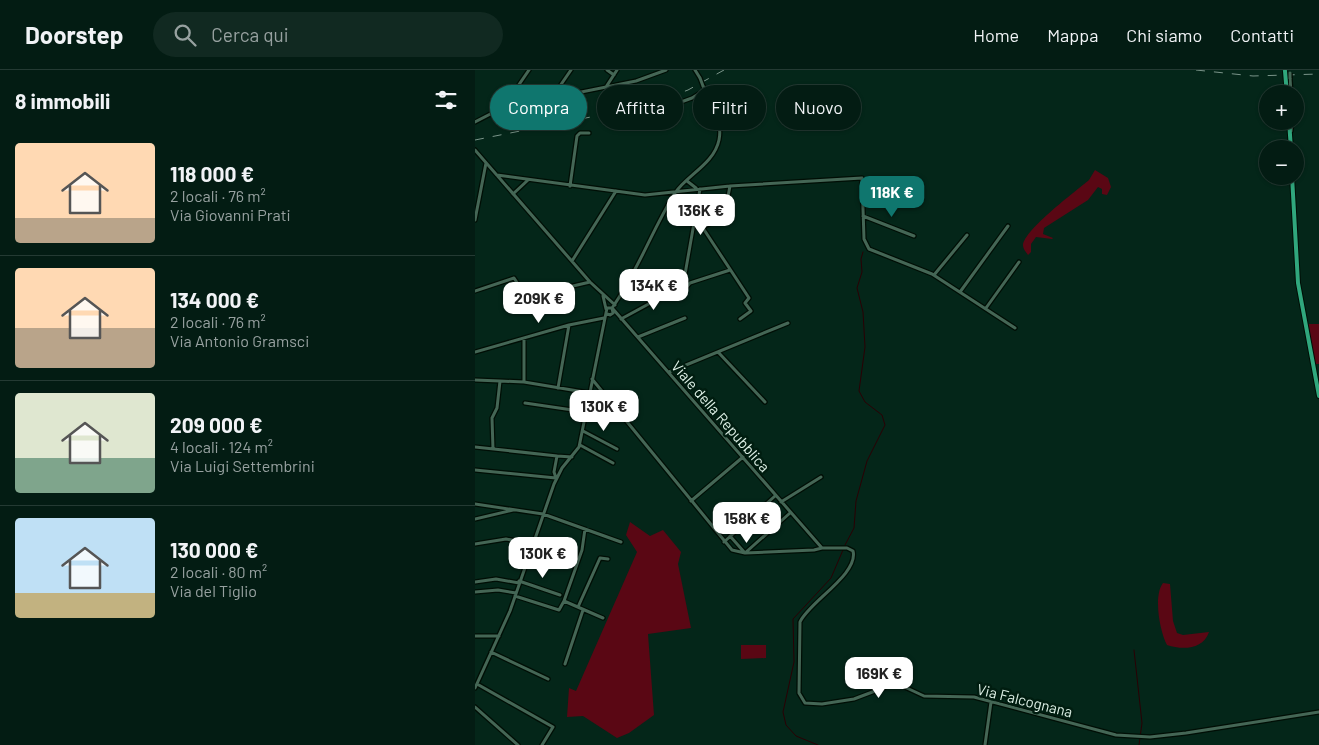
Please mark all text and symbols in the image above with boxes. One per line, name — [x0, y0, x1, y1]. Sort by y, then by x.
search box — [153, 12, 503, 57]
text: Doorstep — [25, 20, 123, 49]
icon: search — [171, 21, 199, 49]
text: Cerca qui — [211, 23, 289, 46]
text: Home — [973, 24, 1019, 46]
text: Mappa — [1047, 24, 1098, 46]
text: Chi siamo — [1126, 24, 1202, 46]
text: Contatti — [1230, 24, 1294, 46]
chip: Compra — [490, 85, 587, 130]
chip: Affitta — [597, 85, 683, 130]
chip: Filtri — [693, 85, 766, 130]
chip: Nuovo — [776, 85, 861, 130]
map controls — [1259, 85, 1304, 185]
button: + — [1259, 85, 1304, 130]
icon: filters — [432, 86, 460, 114]
text: 8 immobili — [15, 88, 110, 113]
button: − — [1259, 140, 1304, 185]
text: 118 000 € — [170, 161, 254, 186]
icon: home — [55, 163, 115, 223]
pin: 118K € — [851, 176, 933, 218]
text: 118K € — [870, 182, 914, 201]
text: 2 locali · 76 m² — [170, 186, 266, 205]
pin: 136K € — [660, 194, 742, 236]
text: 136K € — [678, 200, 724, 219]
text: Via Giovanni Prati — [170, 205, 291, 224]
pin: 134K € — [613, 268, 695, 311]
text: 134K € — [630, 275, 678, 294]
pin: 209K € — [498, 282, 580, 324]
text: 134 000 € — [170, 287, 259, 312]
icon: home — [55, 288, 115, 348]
text: 209K € — [514, 288, 564, 307]
text: 2 locali · 76 m² — [170, 312, 266, 331]
text: Via Antonio Gramsci — [170, 331, 309, 350]
street label: Viale della Repubblica — [668, 357, 774, 475]
pin: 130K € — [563, 390, 645, 432]
text: 130K € — [581, 396, 627, 415]
text: 209 000 € — [170, 412, 263, 437]
icon: home — [55, 413, 115, 473]
text: 4 locali · 124 m² — [170, 437, 273, 456]
text: Via Luigi Settembrini — [170, 456, 315, 475]
pin: 158K € — [706, 502, 788, 544]
text: 158K € — [724, 508, 770, 527]
pin: 130K € — [502, 536, 584, 579]
text: 130 000 € — [170, 537, 258, 562]
icon: home — [55, 538, 115, 598]
text: 130K € — [520, 543, 566, 562]
text: 2 locali · 80 m² — [170, 562, 267, 581]
text: Via del Tiglio — [170, 581, 257, 600]
pin: 169K € — [838, 656, 920, 699]
text: 169K € — [856, 663, 902, 682]
street label: Via Falcognana — [975, 679, 1075, 721]

